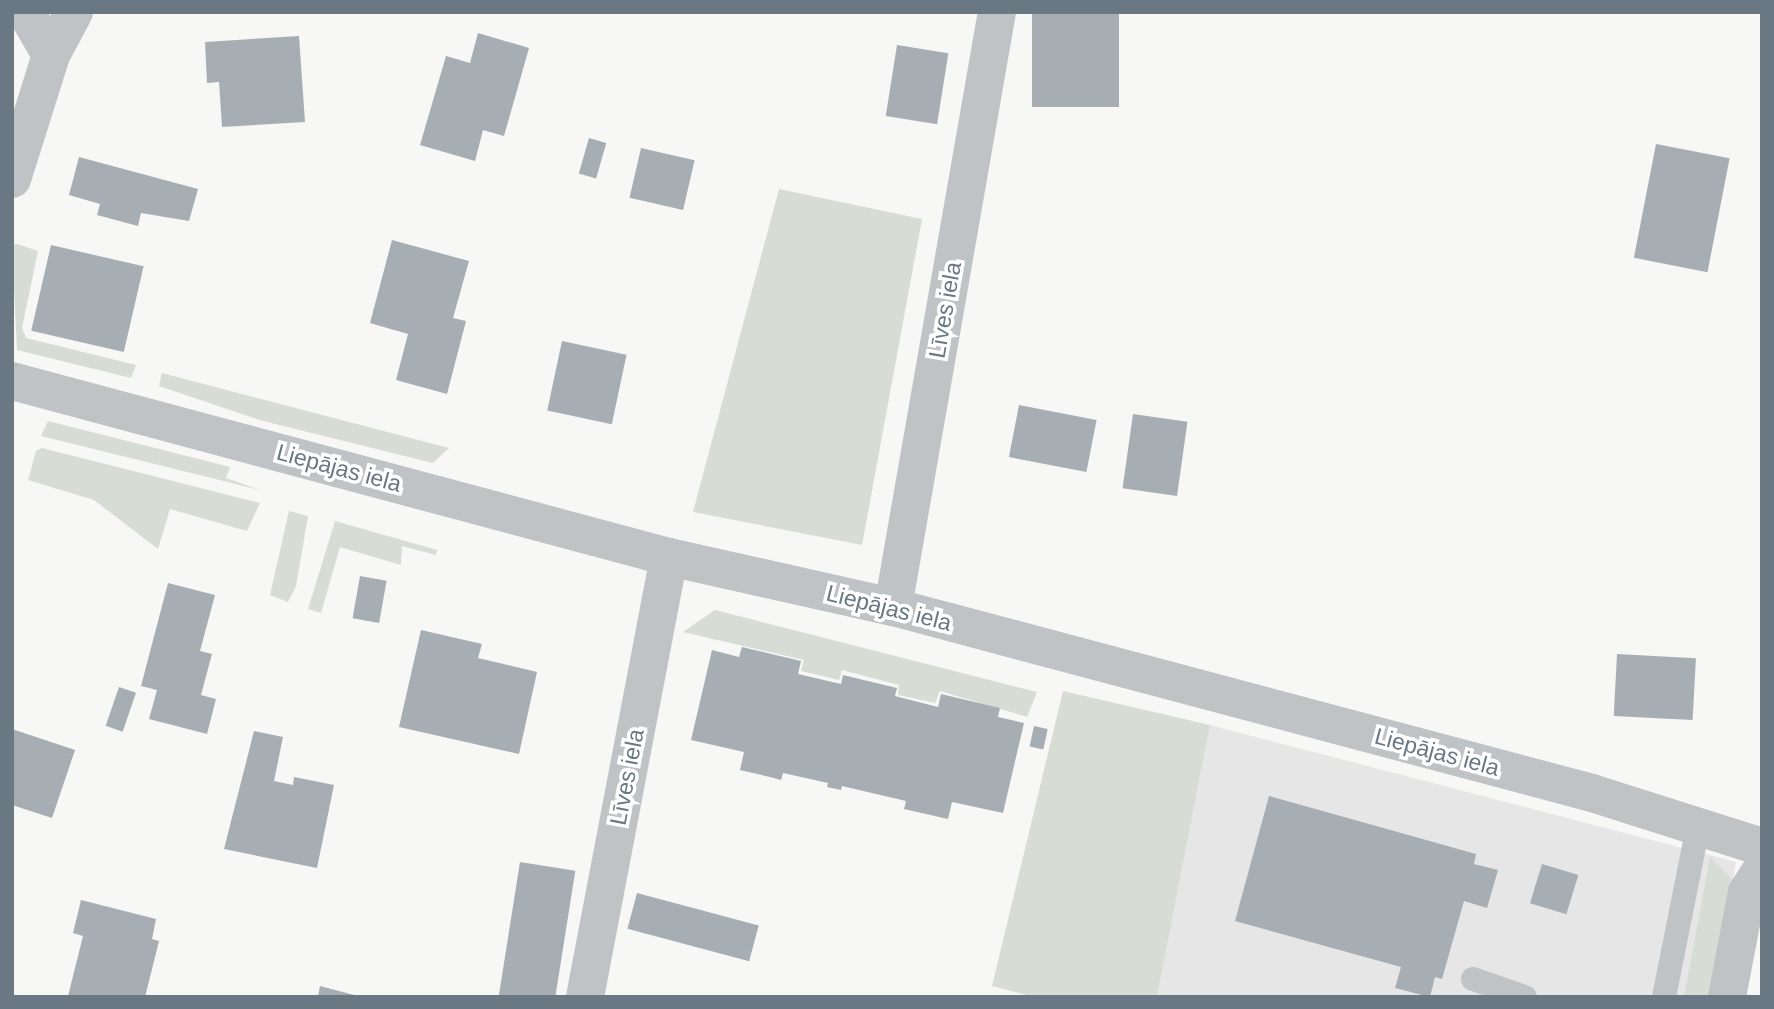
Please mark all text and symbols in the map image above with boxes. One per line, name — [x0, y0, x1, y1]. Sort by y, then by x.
street label: Līves iela — [923, 260, 967, 360]
street label: Liepājas iela — [274, 438, 404, 498]
street label: Liepājas iela — [824, 579, 954, 637]
street label: Liepājas iela — [1372, 722, 1502, 782]
street label: Līves iela — [604, 727, 650, 827]

